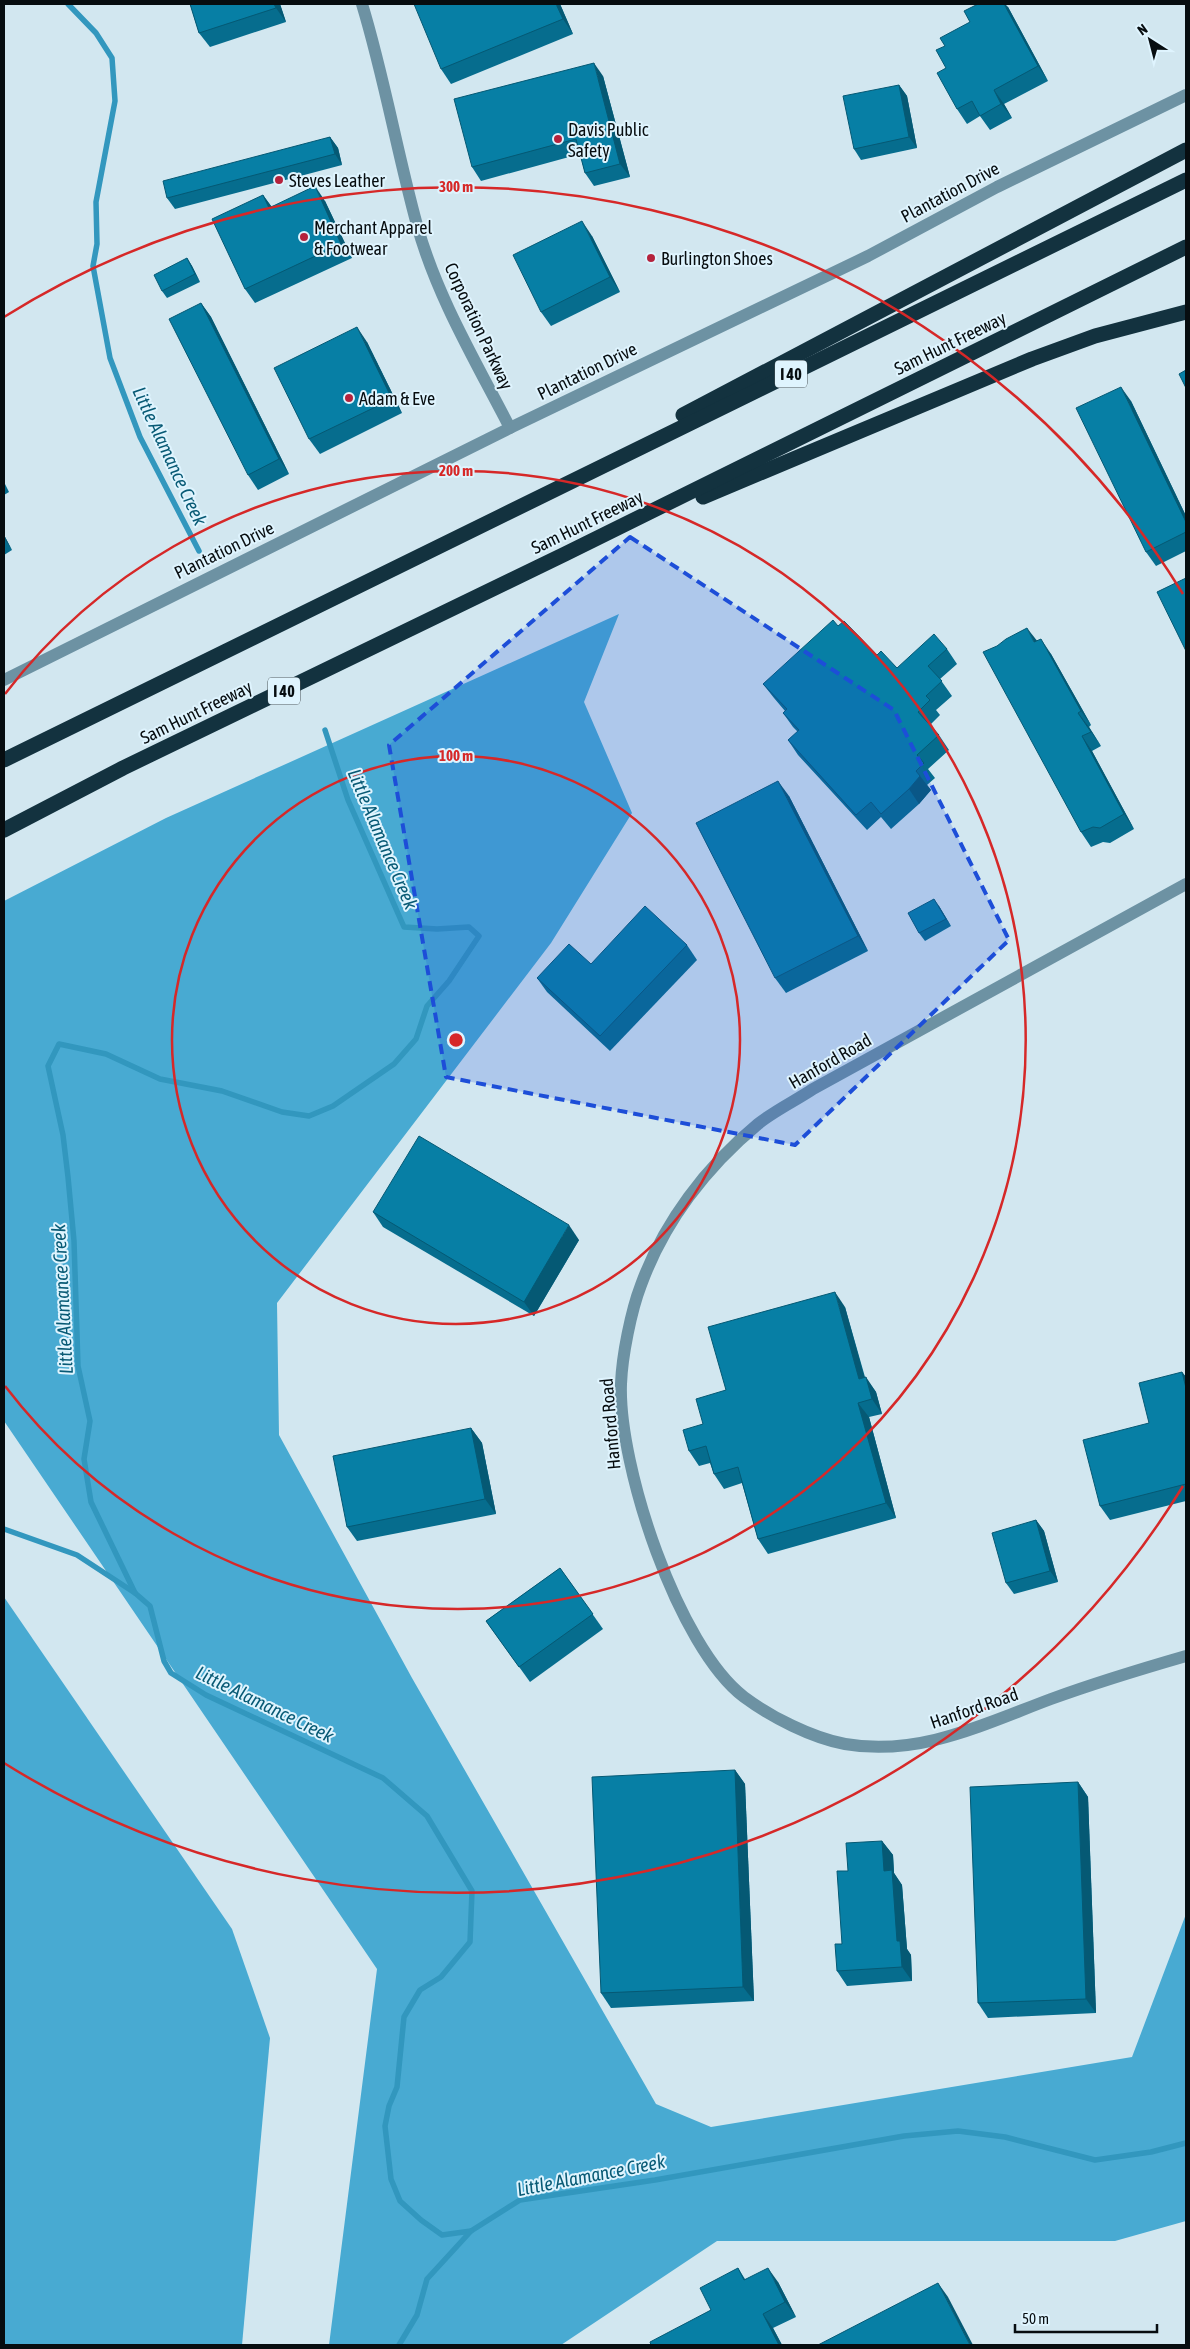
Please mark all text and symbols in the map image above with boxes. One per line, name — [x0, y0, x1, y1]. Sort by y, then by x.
north arrow — [1125, 15, 1175, 65]
text: N — [1134, 21, 1150, 38]
place label: Davis Public Safety — [568, 119, 649, 161]
marker: Davis Public Safety — [552, 133, 564, 145]
street label: Plantation Drive — [897, 157, 1003, 227]
place label: Steves Leather — [289, 170, 385, 191]
marker: Steves Leather — [273, 174, 285, 186]
text: 300 m — [439, 178, 473, 195]
place label: Merchant Apparel & Footwear — [314, 217, 432, 259]
marker: Merchant Apparel & Footwear — [298, 231, 310, 243]
place label: Burlington Shoes — [661, 248, 773, 269]
marker: Burlington Shoes — [645, 252, 657, 264]
street label: Corporation Parkway — [440, 259, 518, 393]
street label: Sam Hunt Freeway — [891, 307, 1009, 379]
street label: Plantation Drive — [534, 338, 640, 404]
road number: I 40 — [775, 360, 807, 388]
water label: Little Alamance Creek — [128, 383, 212, 529]
place label: Adam & Eve — [359, 388, 435, 409]
marker: Adam & Eve — [343, 392, 355, 404]
text: 200 m — [439, 462, 473, 479]
street label: Sam Hunt Freeway — [528, 486, 646, 558]
street label: Plantation Drive — [171, 517, 277, 583]
street label: Sam Hunt Freeway — [137, 676, 255, 748]
road number: I 40 — [268, 678, 300, 704]
text: 100 m — [439, 747, 473, 764]
water label: Little Alamance Creek — [343, 765, 423, 913]
street label: Hanford Road — [785, 1029, 875, 1093]
centre of rings — [447, 1031, 465, 1049]
water label: Little Alamance Creek — [47, 1223, 77, 1375]
street label: Hanford Road — [596, 1377, 624, 1471]
water label: Little Alamance Creek — [193, 1661, 338, 1747]
street label: Hanford Road — [927, 1683, 1021, 1733]
water label: Little Alamance Creek — [515, 2150, 668, 2200]
scale bar — [1015, 2302, 1158, 2334]
text: 50 m — [1022, 2310, 1049, 2327]

